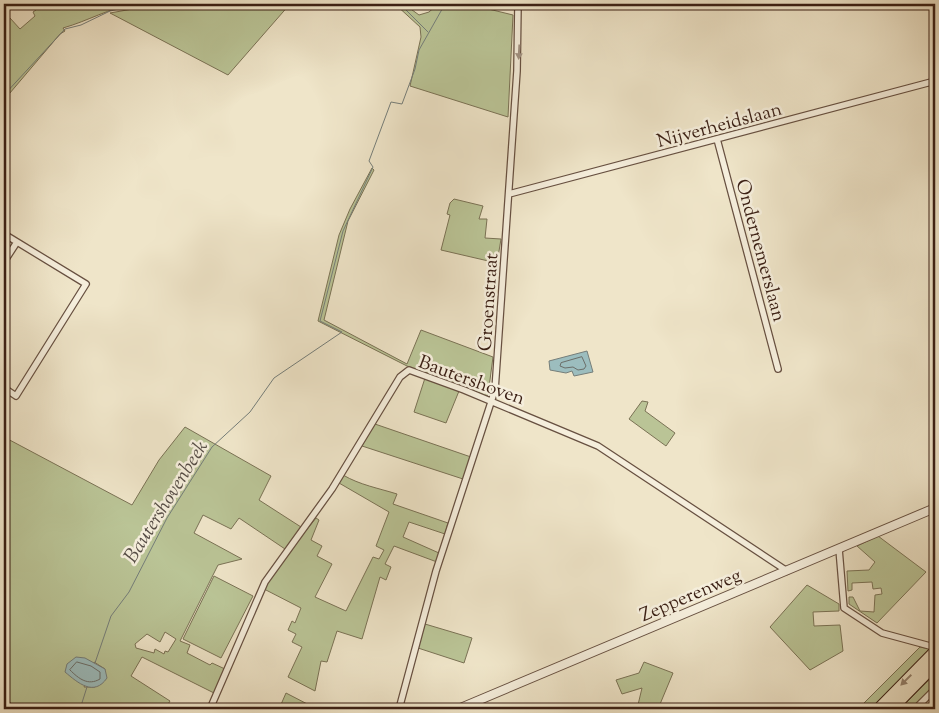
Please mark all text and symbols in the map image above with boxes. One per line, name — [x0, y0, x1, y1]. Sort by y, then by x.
one-way arrow — [514, 45, 522, 61]
street label: Nijverheidslaan — [654, 97, 785, 156]
street label: Ondernemerslaan — [728, 176, 792, 325]
street label: Groenstraat — [473, 252, 506, 352]
street label: Bautershoven — [414, 350, 528, 413]
water label: Bautershovenbeek — [118, 435, 216, 569]
street label: Zepperenweg — [636, 563, 746, 630]
one-way arrow — [901, 674, 913, 686]

